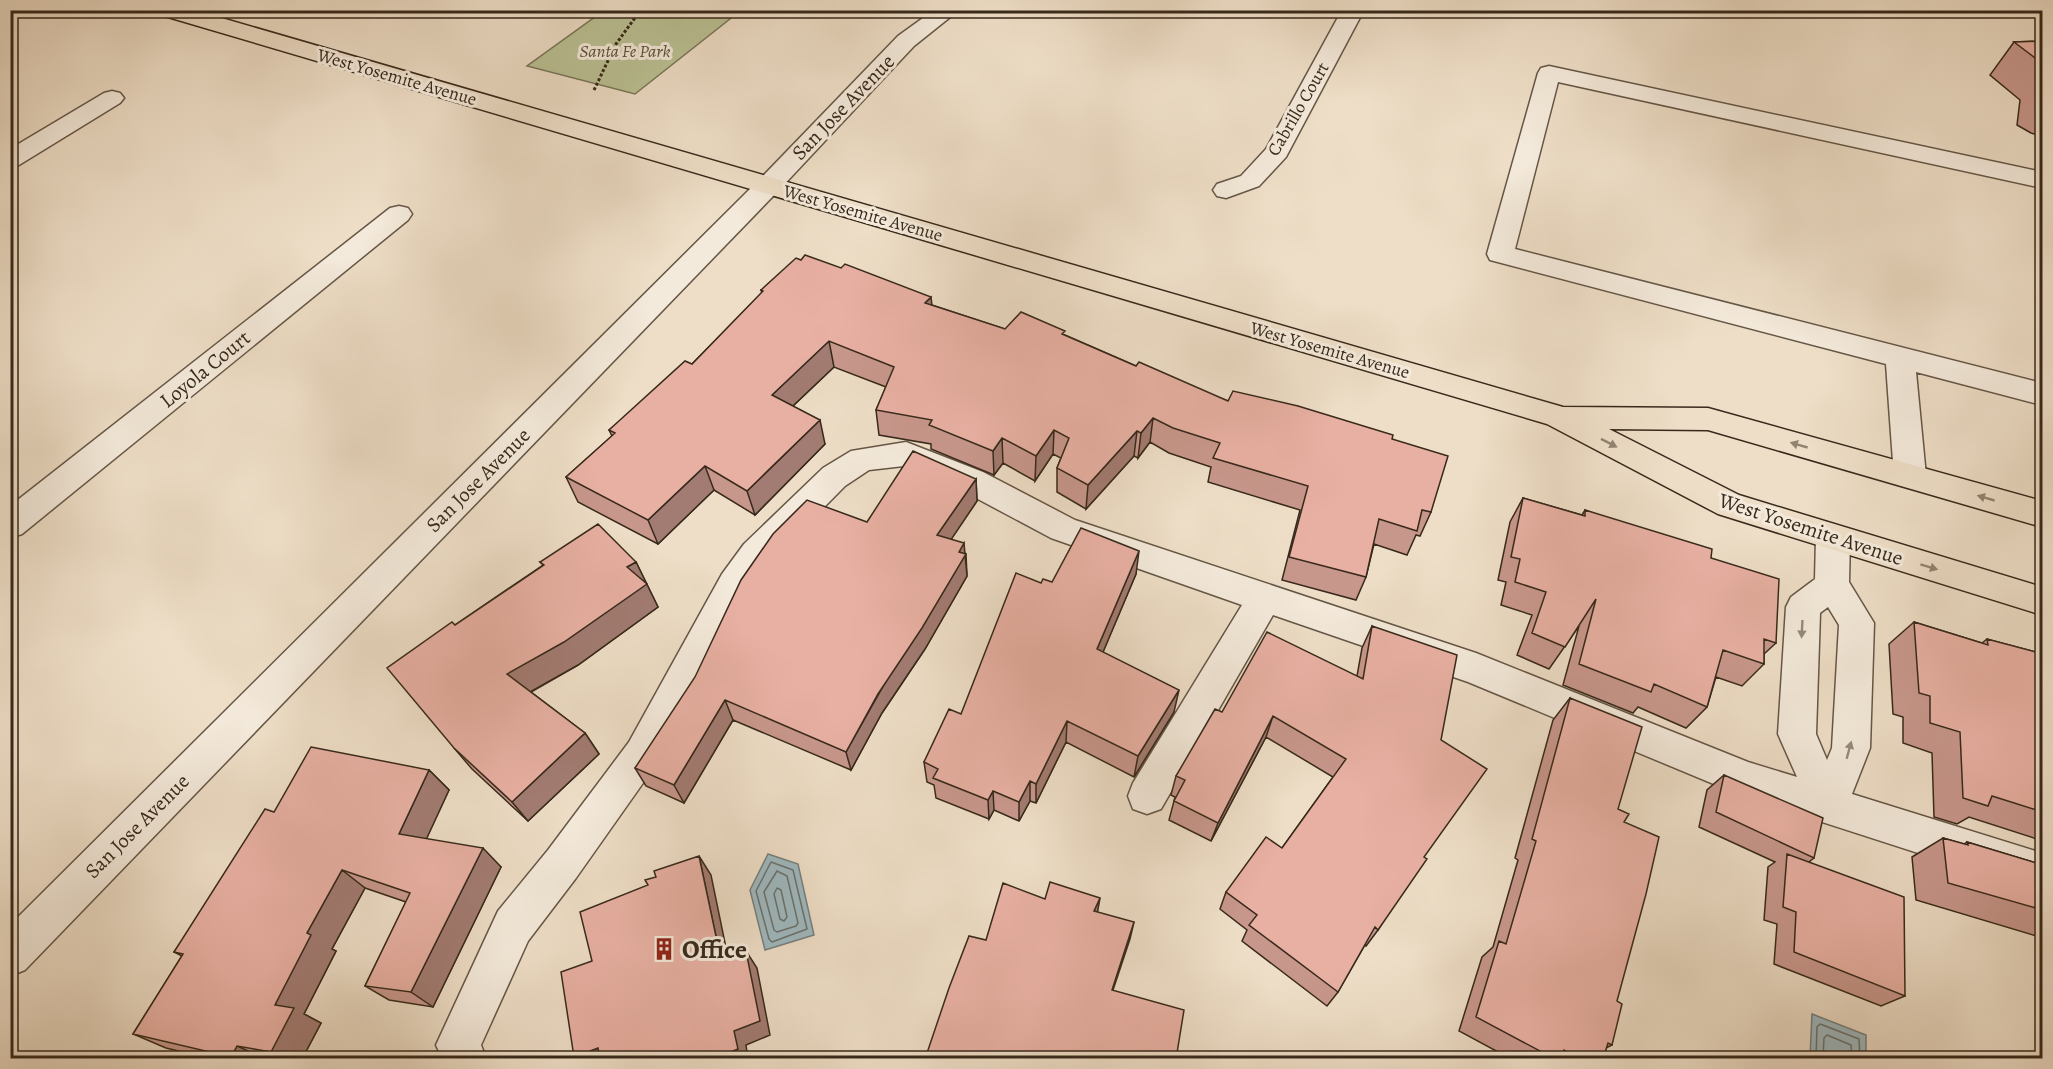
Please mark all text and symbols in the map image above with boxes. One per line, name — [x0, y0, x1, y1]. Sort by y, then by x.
park label: Santa Fe Park — [579, 39, 671, 63]
street label: West Yosemite Avenue — [314, 42, 479, 111]
street label: San Jose Avenue — [785, 48, 901, 166]
street label: Cabrillo Court — [1261, 58, 1335, 160]
street label: West Yosemite Avenue — [780, 178, 945, 247]
street label: West Yosemite Avenue — [1247, 315, 1412, 384]
street label: Loyola Court — [154, 324, 256, 414]
street label: San Jose Avenue — [420, 422, 536, 538]
one-way arrow — [1600, 438, 1618, 448]
one-way arrow — [1790, 439, 1808, 449]
street label: West Yosemite Avenue — [1714, 486, 1907, 572]
one-way arrow — [1977, 493, 1995, 502]
one-way arrow — [1920, 563, 1938, 572]
one-way arrow — [1797, 620, 1807, 639]
one-way arrow — [1845, 741, 1854, 759]
street label: San Jose Avenue — [79, 768, 195, 884]
place label: Office — [682, 932, 747, 967]
building icon: Office — [651, 936, 677, 962]

